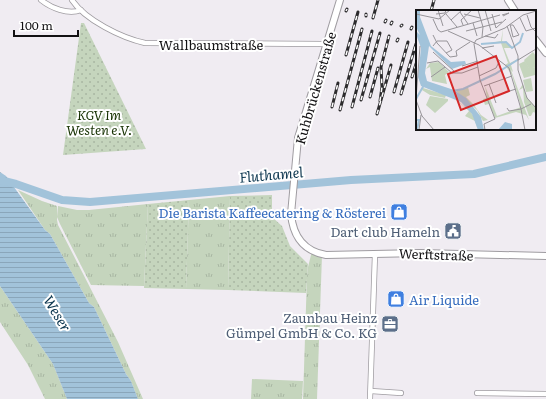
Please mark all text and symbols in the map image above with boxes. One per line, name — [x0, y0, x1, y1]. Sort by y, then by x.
inset map — [416, 10, 536, 130]
scale bar — [14, 12, 78, 38]
text: 100 m — [20, 16, 53, 34]
street label: Kuhbrückenstraße — [290, 29, 340, 147]
street label: Wallbaumstraße — [159, 35, 263, 54]
park label: KGV Im Westen e.V. — [66, 105, 132, 139]
water label: Fluthamel — [238, 161, 304, 187]
shop icon: Die Barista Kaffeecatering & Rösterei — [389, 202, 409, 222]
place label: Die Barista Kaffeecatering & Rösterei — [159, 203, 387, 222]
public building icon: Dart club Hameln — [443, 221, 463, 241]
place label: Dart club Hameln — [330, 222, 440, 241]
street label: Werftstraße — [398, 243, 474, 265]
shop icon: Air Liquide — [386, 289, 406, 309]
place label: Air Liquide — [409, 290, 479, 309]
water label: Weser — [39, 291, 77, 335]
place label: Zaunbau Heinz Gümpel GmbH & Co. KG — [226, 308, 377, 342]
office icon: Zaunbau Heinz Gümpel GmbH & Co. KG — [380, 314, 400, 334]

